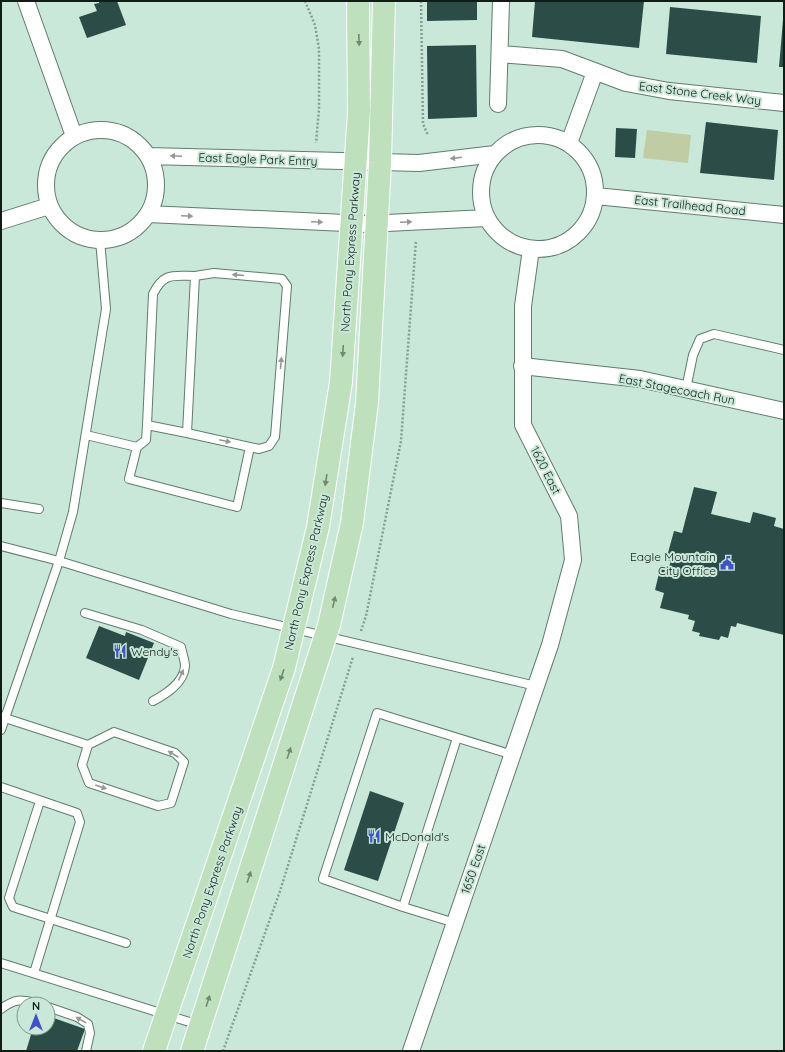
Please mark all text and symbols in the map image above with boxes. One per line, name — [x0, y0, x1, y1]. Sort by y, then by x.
one-way arrow — [356, 34, 362, 47]
street label: East Stone Creek Way — [638, 78, 762, 108]
street label: East Eagle Park Entry — [198, 149, 318, 169]
one-way arrow — [170, 153, 182, 160]
one-way arrow — [450, 155, 462, 161]
street label: North Pony Express Parkway — [337, 172, 363, 332]
street label: East Trailhead Road — [634, 192, 746, 218]
one-way arrow — [181, 212, 193, 219]
one-way arrow — [400, 218, 412, 225]
one-way arrow — [311, 219, 323, 226]
one-way arrow — [232, 272, 244, 278]
one-way arrow — [340, 345, 347, 357]
one-way arrow — [278, 357, 285, 369]
street label: East Stagecoach Run — [618, 370, 736, 408]
one-way arrow — [219, 439, 232, 445]
street label: 1620 East — [528, 444, 564, 496]
one-way arrow — [323, 474, 329, 486]
street label: North Pony Express Parkway — [281, 492, 331, 652]
place label: Eagle Mountain City Office — [630, 549, 716, 578]
public building icon: Eagle Mountain City Office — [719, 555, 735, 571]
one-way arrow — [331, 596, 337, 608]
restaurant icon: Wendy's — [112, 643, 128, 659]
place label: Wendy's — [131, 644, 179, 659]
one-way arrow — [279, 669, 285, 681]
one-way arrow — [178, 670, 184, 681]
one-way arrow — [286, 747, 292, 759]
one-way arrow — [167, 750, 179, 757]
one-way arrow — [95, 784, 107, 790]
street label: North Pony Express Parkway — [179, 804, 245, 960]
restaurant icon: McDonald's — [366, 828, 382, 844]
place label: McDonald's — [385, 829, 450, 844]
street label: 1650 East — [458, 842, 488, 896]
one-way arrow — [246, 871, 252, 883]
one-way arrow — [206, 994, 212, 1006]
north arrow — [16, 996, 56, 1036]
text: N — [32, 999, 40, 1013]
one-way arrow — [75, 1016, 87, 1023]

